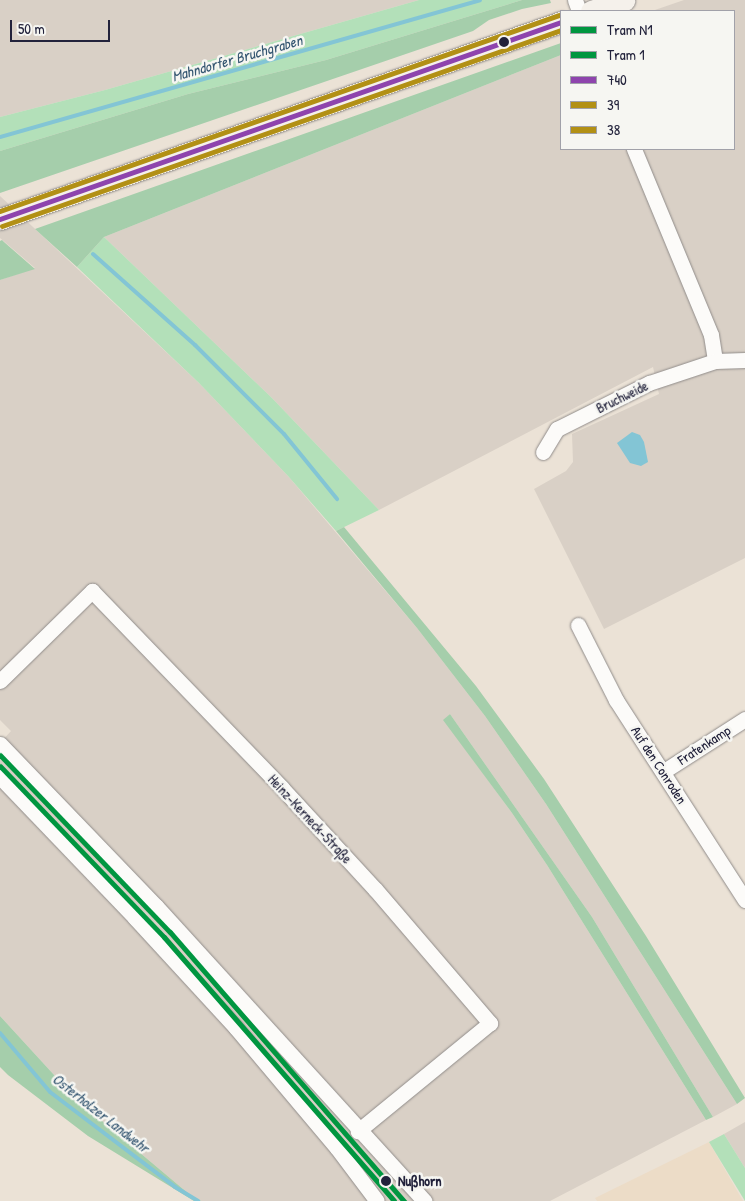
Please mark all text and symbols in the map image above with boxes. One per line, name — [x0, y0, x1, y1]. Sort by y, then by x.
scale bar — [12, 10, 112, 42]
legend — [560, 10, 735, 150]
text: 50 m — [18, 18, 45, 39]
text: Tram N1 — [607, 19, 653, 40]
water label: Mahndorfer Bruchgraben — [170, 31, 304, 85]
unlabelled marker — [499, 37, 509, 47]
text: Tram 1 — [607, 44, 645, 65]
text: 740 — [607, 69, 627, 90]
text: 39 — [607, 94, 619, 115]
text: 38 — [607, 119, 620, 140]
street label: Bruchweide — [593, 377, 651, 417]
street label: Fratenkamp — [674, 722, 734, 768]
street label: Auf den Conroden — [628, 723, 690, 807]
street label: Heinz-Kerneck-Straße — [264, 771, 356, 867]
water label: Osterholzer Landwehr — [49, 1070, 153, 1156]
marker: Nußhorn — [378, 1173, 394, 1189]
place label: Nußhorn — [398, 1173, 442, 1189]

